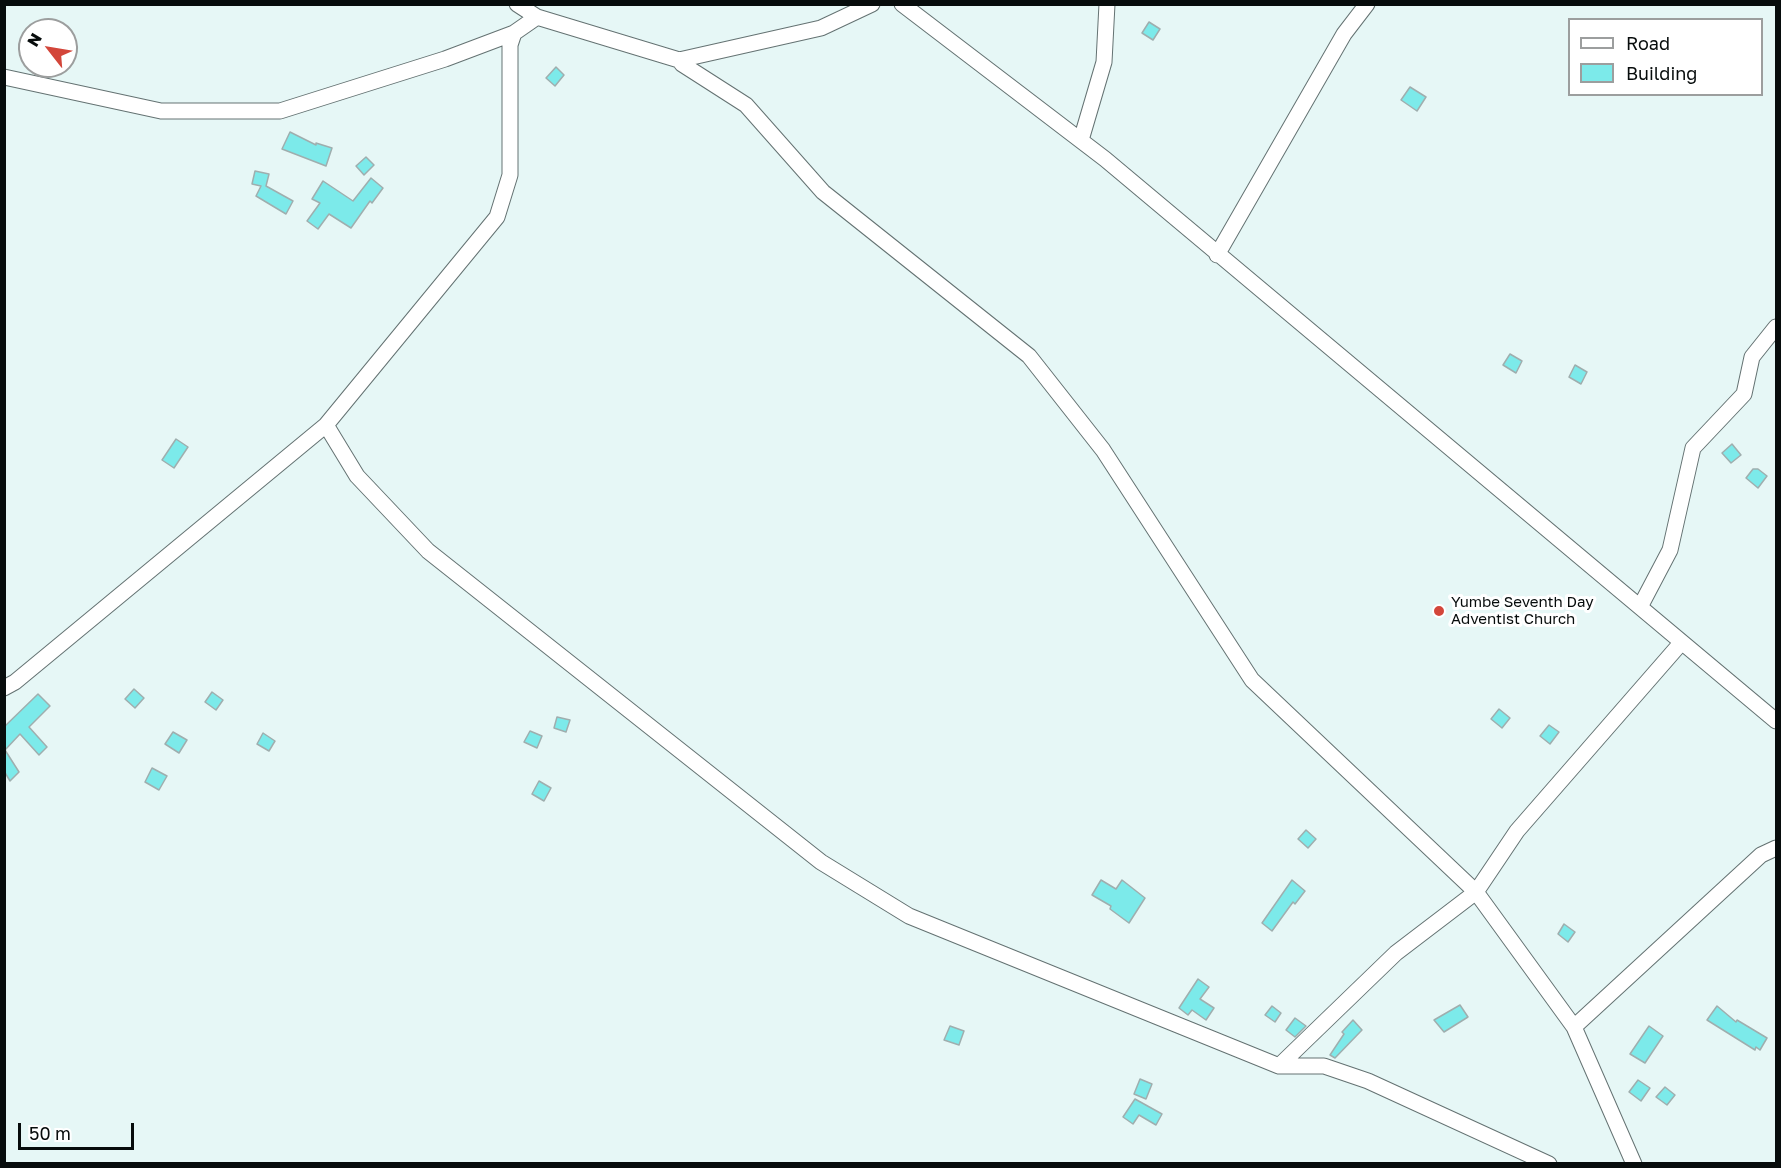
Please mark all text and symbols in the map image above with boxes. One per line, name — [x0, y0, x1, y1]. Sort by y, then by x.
north arrow — [18, 18, 78, 78]
legend — [1568, 18, 1763, 96]
text: N — [23, 29, 46, 50]
text: Road — [1626, 32, 1670, 54]
text: Building — [1626, 62, 1697, 84]
place label: Yumbe Seventh Day Adventist Church — [1451, 593, 1594, 628]
marker: Yumbe Seventh Day Adventist Church — [1432, 604, 1446, 618]
scale bar — [21, 1111, 136, 1149]
text: 50 m — [29, 1122, 71, 1144]

